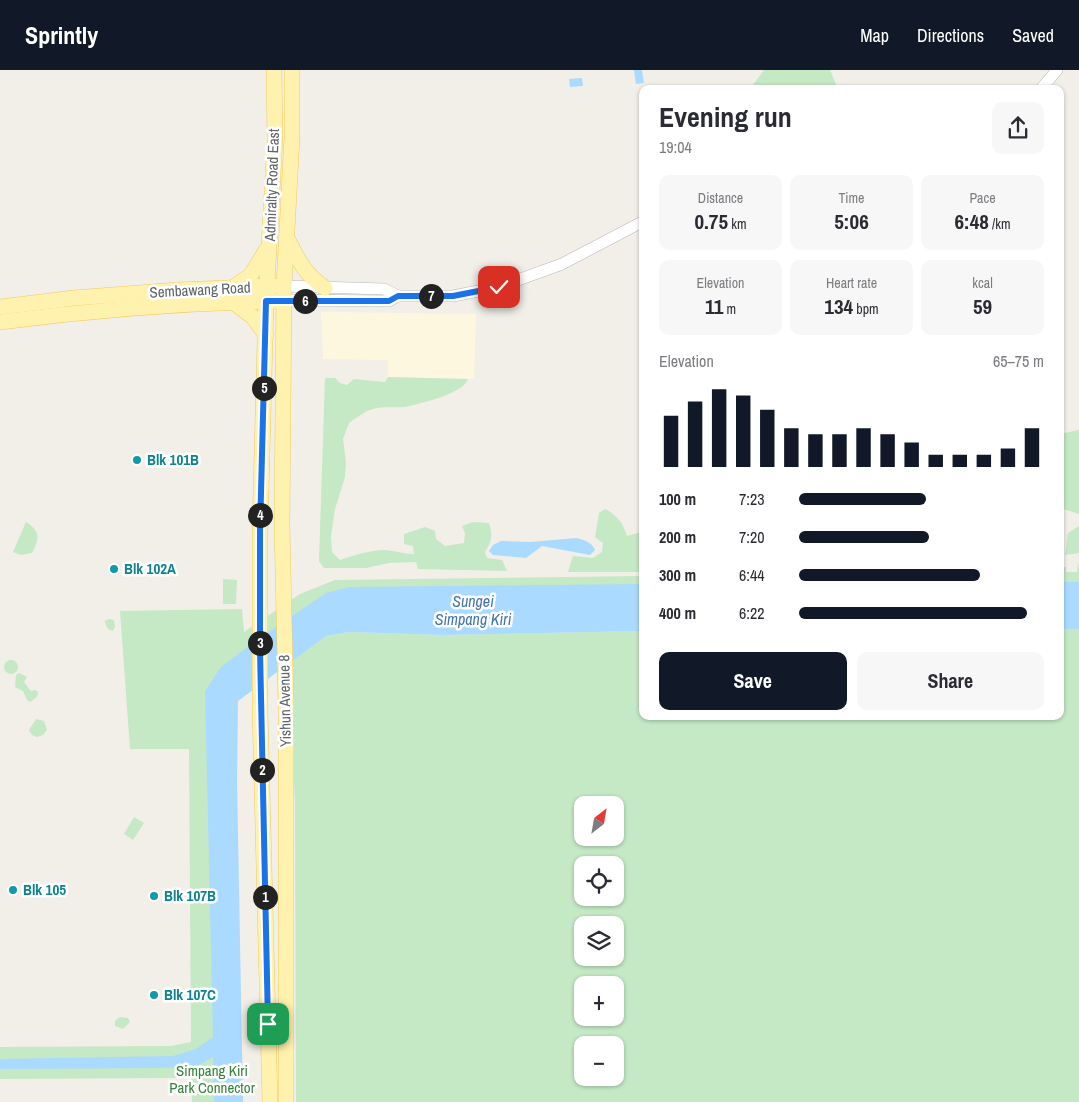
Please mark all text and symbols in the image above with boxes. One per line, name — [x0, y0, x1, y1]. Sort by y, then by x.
text: Sprintly — [25, 19, 98, 51]
text: Map — [860, 23, 889, 48]
text: Directions — [917, 23, 984, 48]
text: Saved — [1012, 23, 1054, 48]
text: Evening run — [659, 98, 792, 136]
button: share — [992, 102, 1044, 154]
street label: Admiralty Road East — [259, 128, 284, 243]
text: 19:04 — [659, 136, 692, 158]
text: Distance — [698, 189, 743, 207]
text: Time — [839, 189, 864, 207]
text: Pace — [969, 189, 996, 207]
text: 0.75 — [694, 207, 728, 236]
text: 5:06 — [834, 207, 869, 236]
text: 6:48 — [954, 207, 989, 236]
text: km — [728, 215, 747, 233]
text: /km — [989, 215, 1011, 233]
pin — [478, 266, 520, 308]
icon: check — [485, 273, 513, 301]
text: Elevation — [697, 274, 744, 292]
text: Heart rate — [826, 274, 877, 292]
text: kcal — [972, 274, 993, 292]
street label: Sembawang Road — [149, 276, 251, 303]
pin: 7 — [418, 284, 444, 308]
text: 7 — [428, 287, 435, 305]
pin: 6 — [292, 288, 318, 314]
text: 6 — [302, 292, 309, 310]
text: 11 — [705, 292, 723, 321]
text: 134 — [824, 292, 853, 321]
text: 59 — [973, 292, 992, 321]
text: m — [723, 300, 736, 318]
text: bpm — [853, 300, 879, 318]
text: Elevation — [659, 350, 714, 372]
text: 65–75 m — [993, 350, 1044, 372]
pin: 5 — [252, 376, 276, 400]
text: 5 — [261, 379, 268, 397]
place label: Blk 101B — [147, 449, 199, 470]
marker: Blk 101B — [131, 454, 143, 466]
text: 100 m — [659, 488, 696, 510]
text: 7:23 — [739, 488, 765, 510]
pin: 4 — [248, 502, 272, 528]
text: 4 — [257, 506, 264, 524]
text: 200 m — [659, 526, 696, 548]
text: 7:20 — [739, 526, 765, 548]
place label: Blk 102A — [124, 558, 176, 579]
marker: Blk 102A — [108, 563, 120, 575]
text: 300 m — [659, 564, 696, 586]
text: 6:44 — [739, 564, 765, 586]
water label: Sungei Simpang Kiri — [435, 590, 512, 630]
text: 400 m — [659, 602, 696, 624]
text: 6:22 — [739, 602, 765, 624]
pin: 3 — [248, 630, 272, 656]
text: 3 — [257, 634, 264, 652]
button: Save — [659, 652, 847, 710]
button: Share — [857, 652, 1044, 710]
street label: Yishun Avenue 8 — [273, 654, 296, 747]
pin: 2 — [250, 758, 274, 782]
text: 2 — [259, 761, 266, 779]
north arrow — [574, 796, 624, 846]
map controls — [574, 796, 624, 1086]
button: locate — [574, 856, 624, 906]
place label: Blk 105 — [23, 879, 66, 900]
marker: Blk 105 — [7, 884, 19, 896]
pin: 1 — [252, 884, 278, 910]
place label: Blk 107B — [164, 885, 216, 906]
text: 1 — [262, 888, 269, 906]
marker: Blk 107B — [148, 890, 160, 902]
button: layers — [574, 916, 624, 966]
button: + — [574, 976, 624, 1026]
place label: Blk 107C — [164, 984, 216, 1005]
marker: Blk 107C — [148, 989, 160, 1001]
pin — [247, 1003, 289, 1045]
icon: arrive — [254, 1010, 282, 1038]
button: − — [574, 1036, 624, 1086]
park label: Simpang Kiri Park Connector — [169, 1060, 255, 1098]

